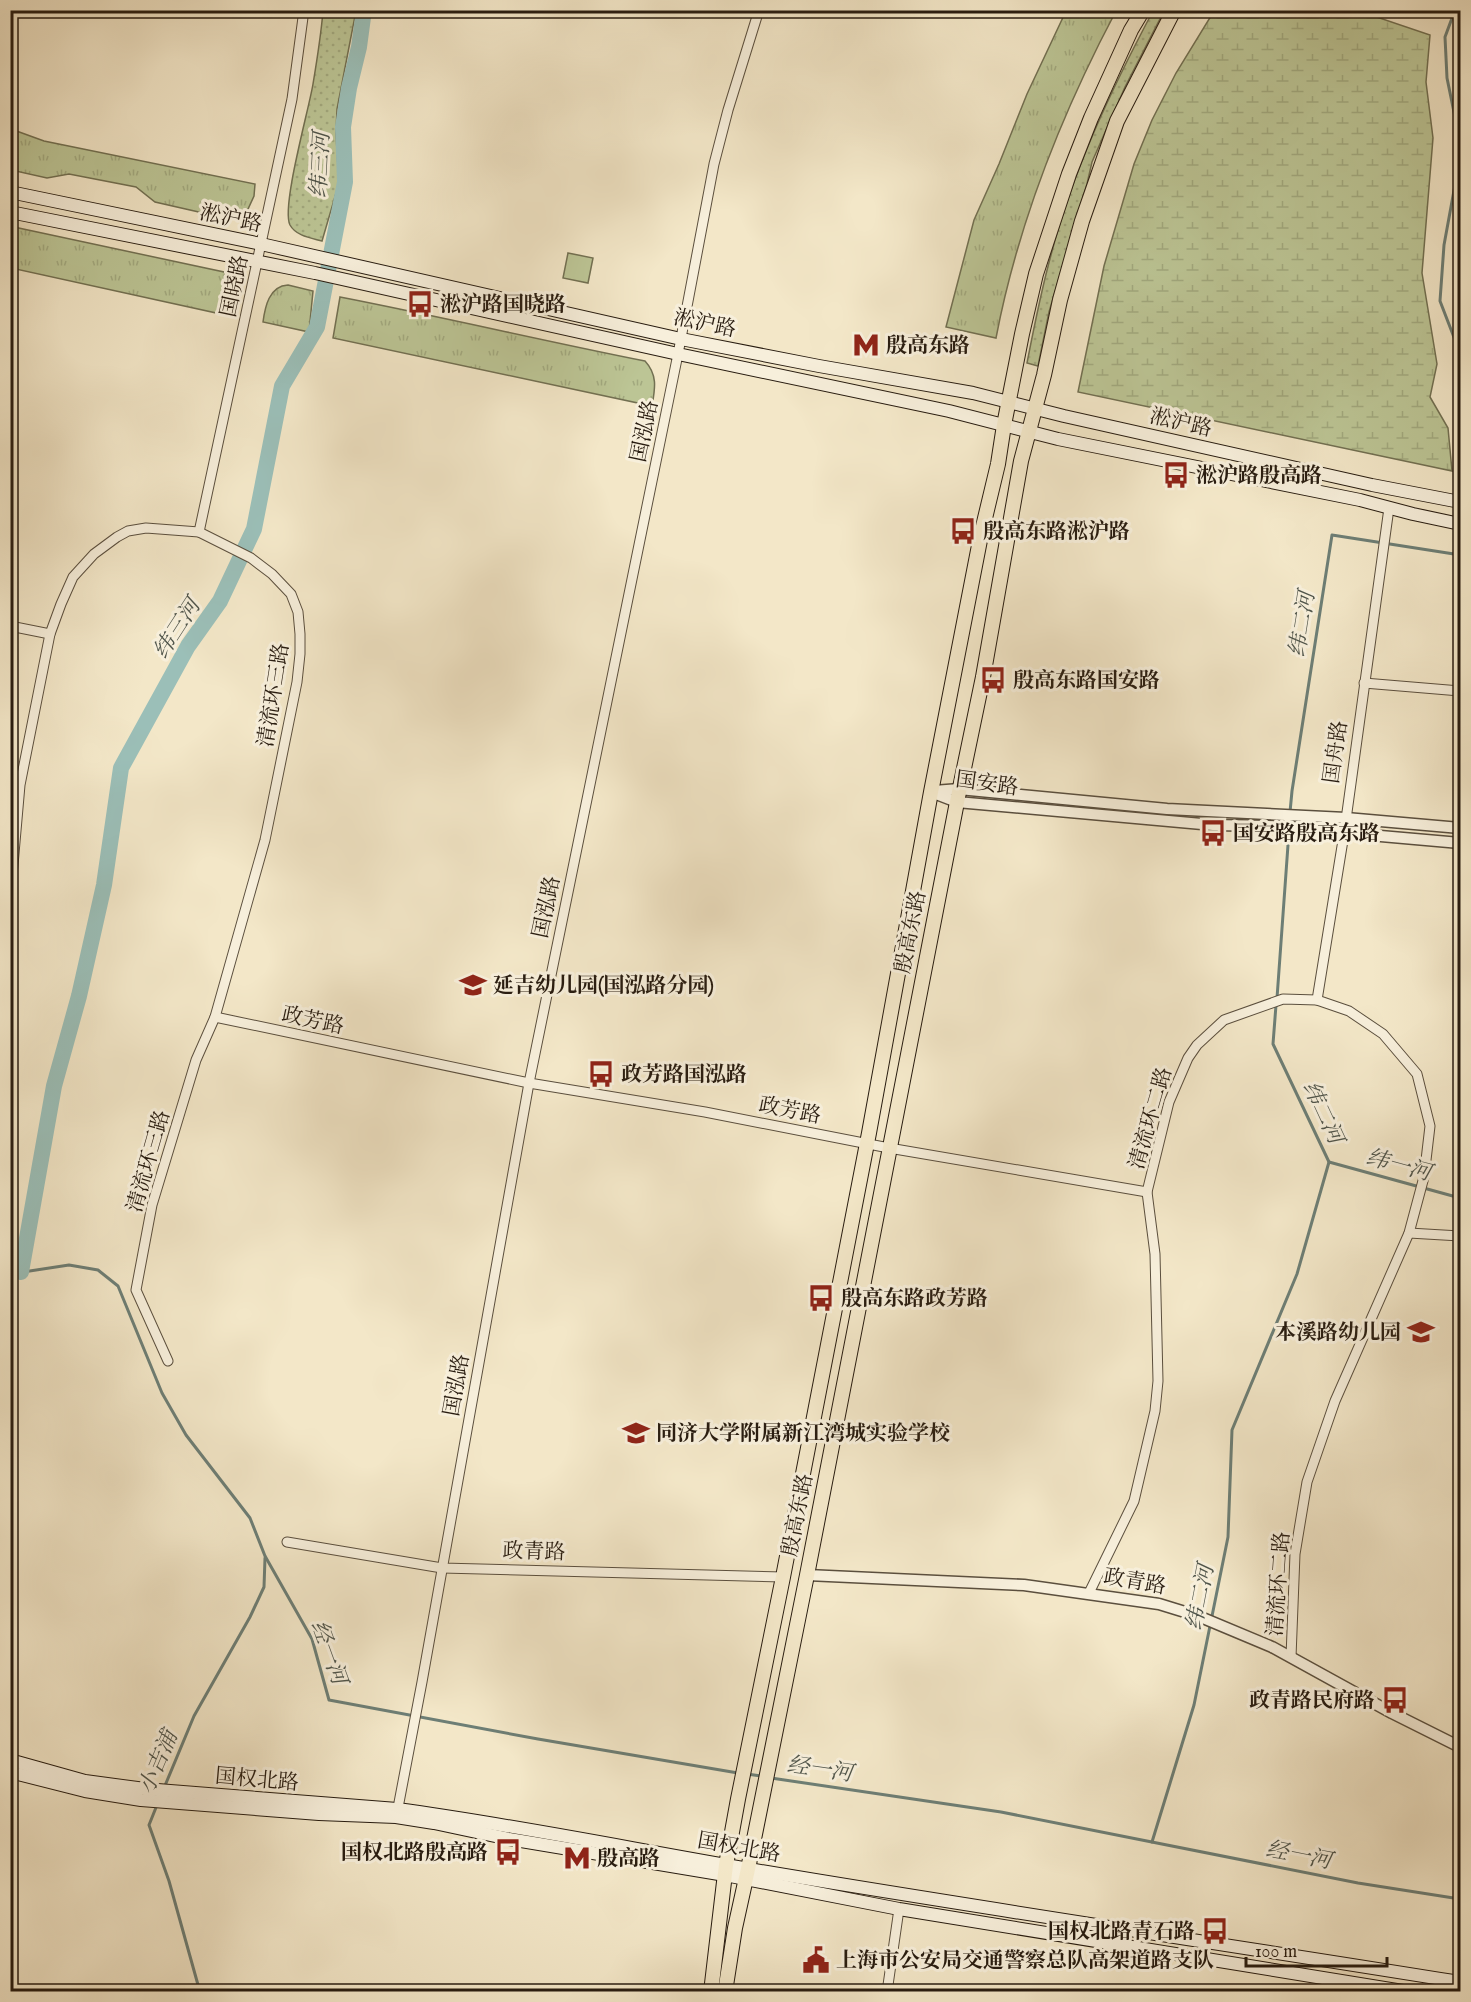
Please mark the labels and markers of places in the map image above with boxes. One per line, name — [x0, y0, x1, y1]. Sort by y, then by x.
bus stop icon: 淞沪路国晓路 — [405, 289, 435, 319]
place label: 淞沪路国晓路 — [440, 292, 566, 319]
metro station icon: 殷高东路 — [851, 330, 881, 360]
place label: 殷高东路 — [886, 333, 970, 360]
bus stop icon: 淞沪路殷高路 — [1161, 460, 1191, 490]
place label: 淞沪路殷高路 — [1196, 463, 1322, 490]
bus stop icon: 殷高东路淞沪路 — [948, 516, 978, 546]
place label: 殷高东路淞沪路 — [983, 519, 1130, 546]
bus stop icon: 殷高东路国安路 — [978, 665, 1008, 695]
place label: 殷高东路国安路 — [1013, 668, 1160, 695]
bus stop icon: 国安路殷高东路 — [1198, 818, 1228, 848]
place label: 国安路殷高东路 — [1233, 821, 1380, 848]
school or university icon: 延吉幼儿园(国泓路分园) — [458, 970, 488, 1000]
place label: 延吉幼儿园(国泓路分园) — [493, 973, 714, 1000]
bus stop icon: 政芳路国泓路 — [586, 1059, 616, 1089]
place label: 政芳路国泓路 — [621, 1062, 747, 1089]
bus stop icon: 殷高东路政芳路 — [806, 1283, 836, 1313]
place label: 殷高东路政芳路 — [841, 1286, 988, 1313]
school or university icon: 本溪路幼儿园 — [1406, 1317, 1436, 1347]
place label: 本溪路幼儿园 — [1275, 1320, 1401, 1347]
school or university icon: 同济大学附属新江湾城实验学校 — [621, 1418, 651, 1448]
place label: 同济大学附属新江湾城实验学校 — [656, 1421, 950, 1448]
bus stop icon: 政青路民府路 — [1380, 1685, 1410, 1715]
place label: 政青路民府路 — [1249, 1688, 1375, 1715]
bus stop icon: 国权北路殷高路 — [493, 1837, 523, 1867]
place label: 国权北路殷高路 — [341, 1840, 488, 1867]
metro station icon: 殷高路 — [562, 1843, 592, 1873]
place label: 殷高路 — [597, 1846, 660, 1873]
bus stop icon: 国权北路青石路 — [1200, 1916, 1230, 1946]
place label: 国权北路青石路 — [1048, 1919, 1195, 1946]
public building icon: 上海市公安局交通警察总队高架道路支队 — [801, 1945, 831, 1975]
place label: 上海市公安局交通警察总队高架道路支队 — [836, 1948, 1214, 1975]

